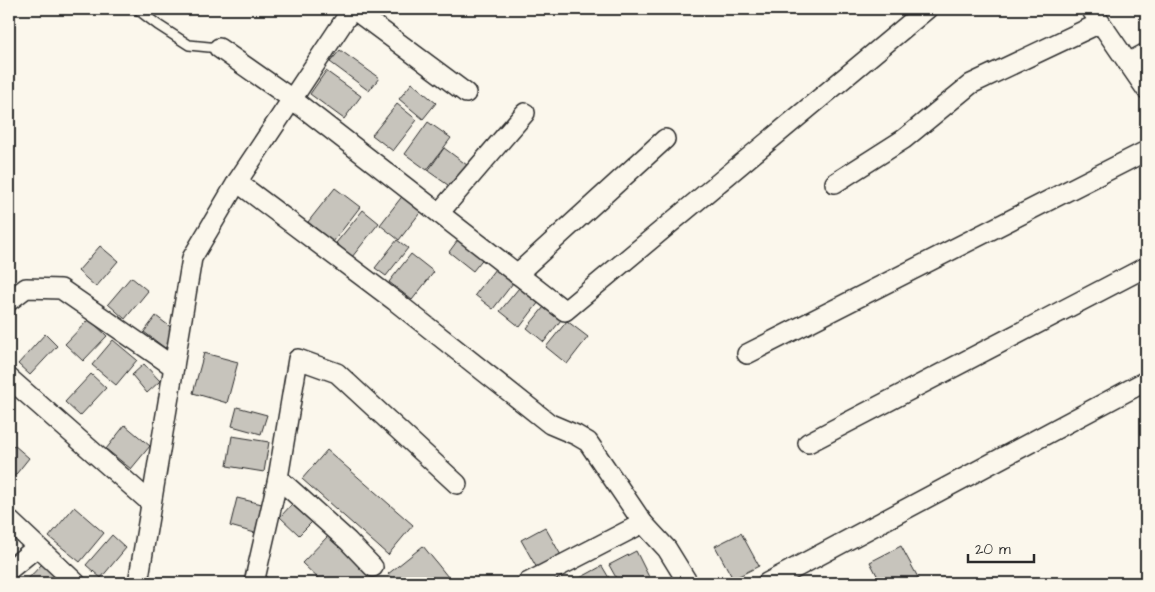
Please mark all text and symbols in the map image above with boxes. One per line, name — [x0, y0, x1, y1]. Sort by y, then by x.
scale bar — [968, 532, 1034, 564]
text: 20 m — [975, 539, 1011, 560]

